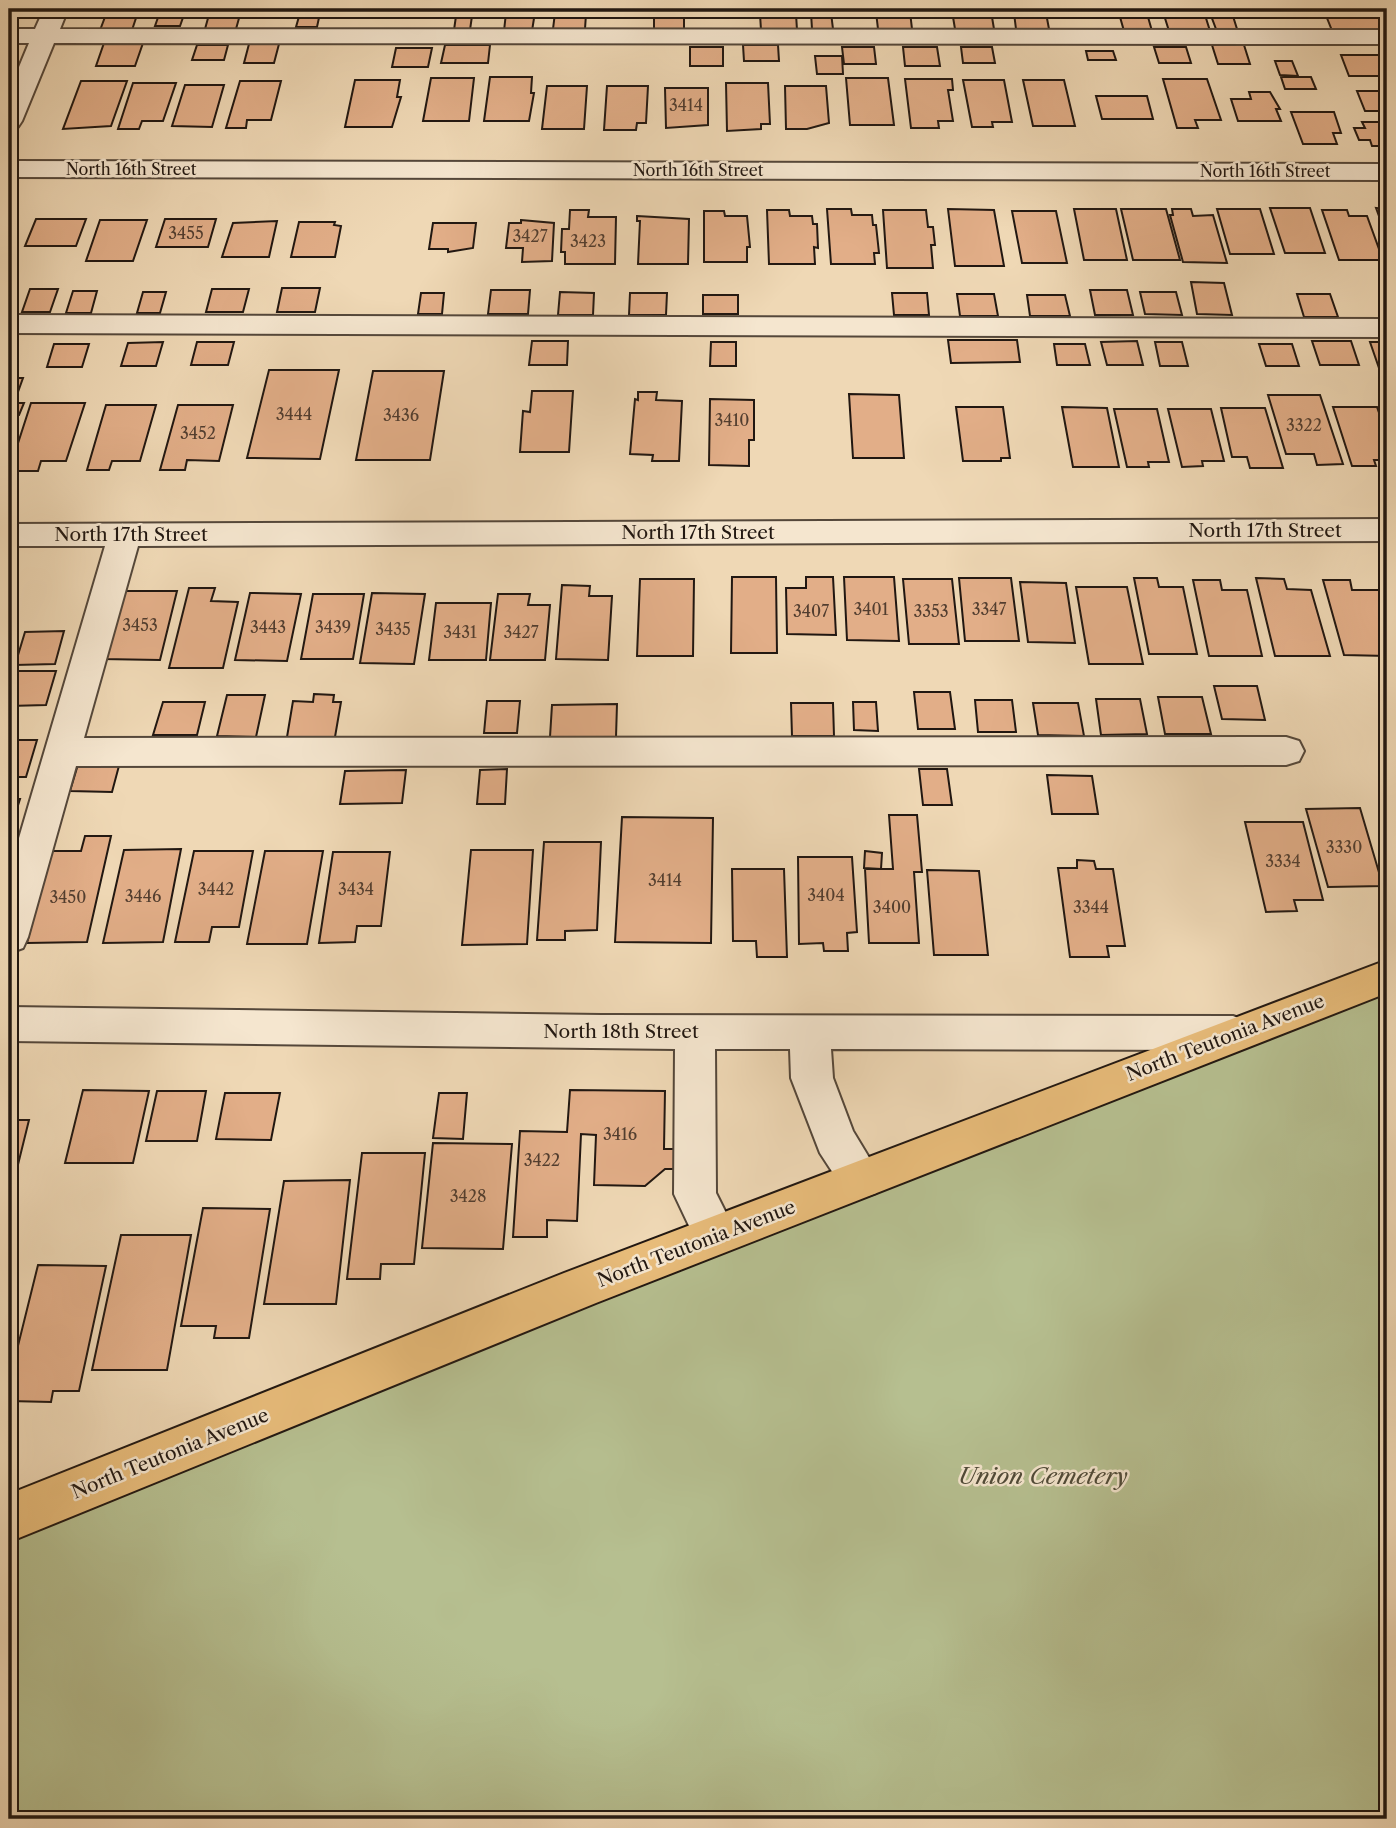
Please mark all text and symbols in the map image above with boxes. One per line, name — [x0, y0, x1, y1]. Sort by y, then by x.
house number: 3414 — [669, 95, 703, 115]
street label: North 16th Street — [66, 159, 197, 179]
street label: North 16th Street — [633, 160, 764, 180]
street label: North 16th Street — [1200, 161, 1331, 181]
house number: 3455 — [168, 223, 204, 243]
house number: 3427 — [512, 226, 548, 246]
house number: 3423 — [570, 231, 606, 251]
house number: 3444 — [276, 404, 312, 424]
house number: 3436 — [383, 405, 419, 425]
house number: 3410 — [715, 410, 749, 430]
house number: 3322 — [1286, 415, 1322, 435]
house number: 3452 — [180, 423, 216, 443]
street label: North 17th Street — [1188, 519, 1342, 542]
street label: North 17th Street — [621, 521, 775, 544]
street label: North 17th Street — [54, 523, 208, 546]
house number: 3401 — [854, 599, 889, 619]
house number: 3347 — [972, 599, 1006, 619]
house number: 3407 — [793, 601, 829, 621]
house number: 3353 — [913, 601, 949, 621]
house number: 3453 — [122, 615, 158, 635]
house number: 3443 — [250, 617, 286, 637]
house number: 3439 — [315, 617, 351, 637]
house number: 3435 — [375, 619, 411, 639]
house number: 3431 — [443, 622, 477, 642]
house number: 3427 — [503, 622, 539, 642]
house number: 3330 — [1326, 837, 1362, 857]
house number: 3334 — [1265, 851, 1301, 871]
house number: 3414 — [648, 870, 682, 890]
house number: 3442 — [198, 879, 234, 899]
house number: 3434 — [338, 879, 374, 899]
house number: 3404 — [807, 885, 845, 905]
house number: 3446 — [125, 886, 161, 906]
house number: 3450 — [50, 887, 86, 907]
house number: 3400 — [873, 897, 911, 917]
house number: 3344 — [1073, 897, 1109, 917]
street label: North Teutonia Avenue — [1123, 989, 1328, 1086]
street label: North 18th Street — [543, 1020, 699, 1043]
house number: 3416 — [603, 1124, 637, 1144]
house number: 3422 — [524, 1150, 560, 1170]
house number: 3428 — [450, 1186, 486, 1206]
street label: North Teutonia Avenue — [594, 1195, 799, 1292]
street label: North Teutonia Avenue — [68, 1403, 272, 1504]
park label: Union Cemetery — [958, 1462, 1128, 1490]

